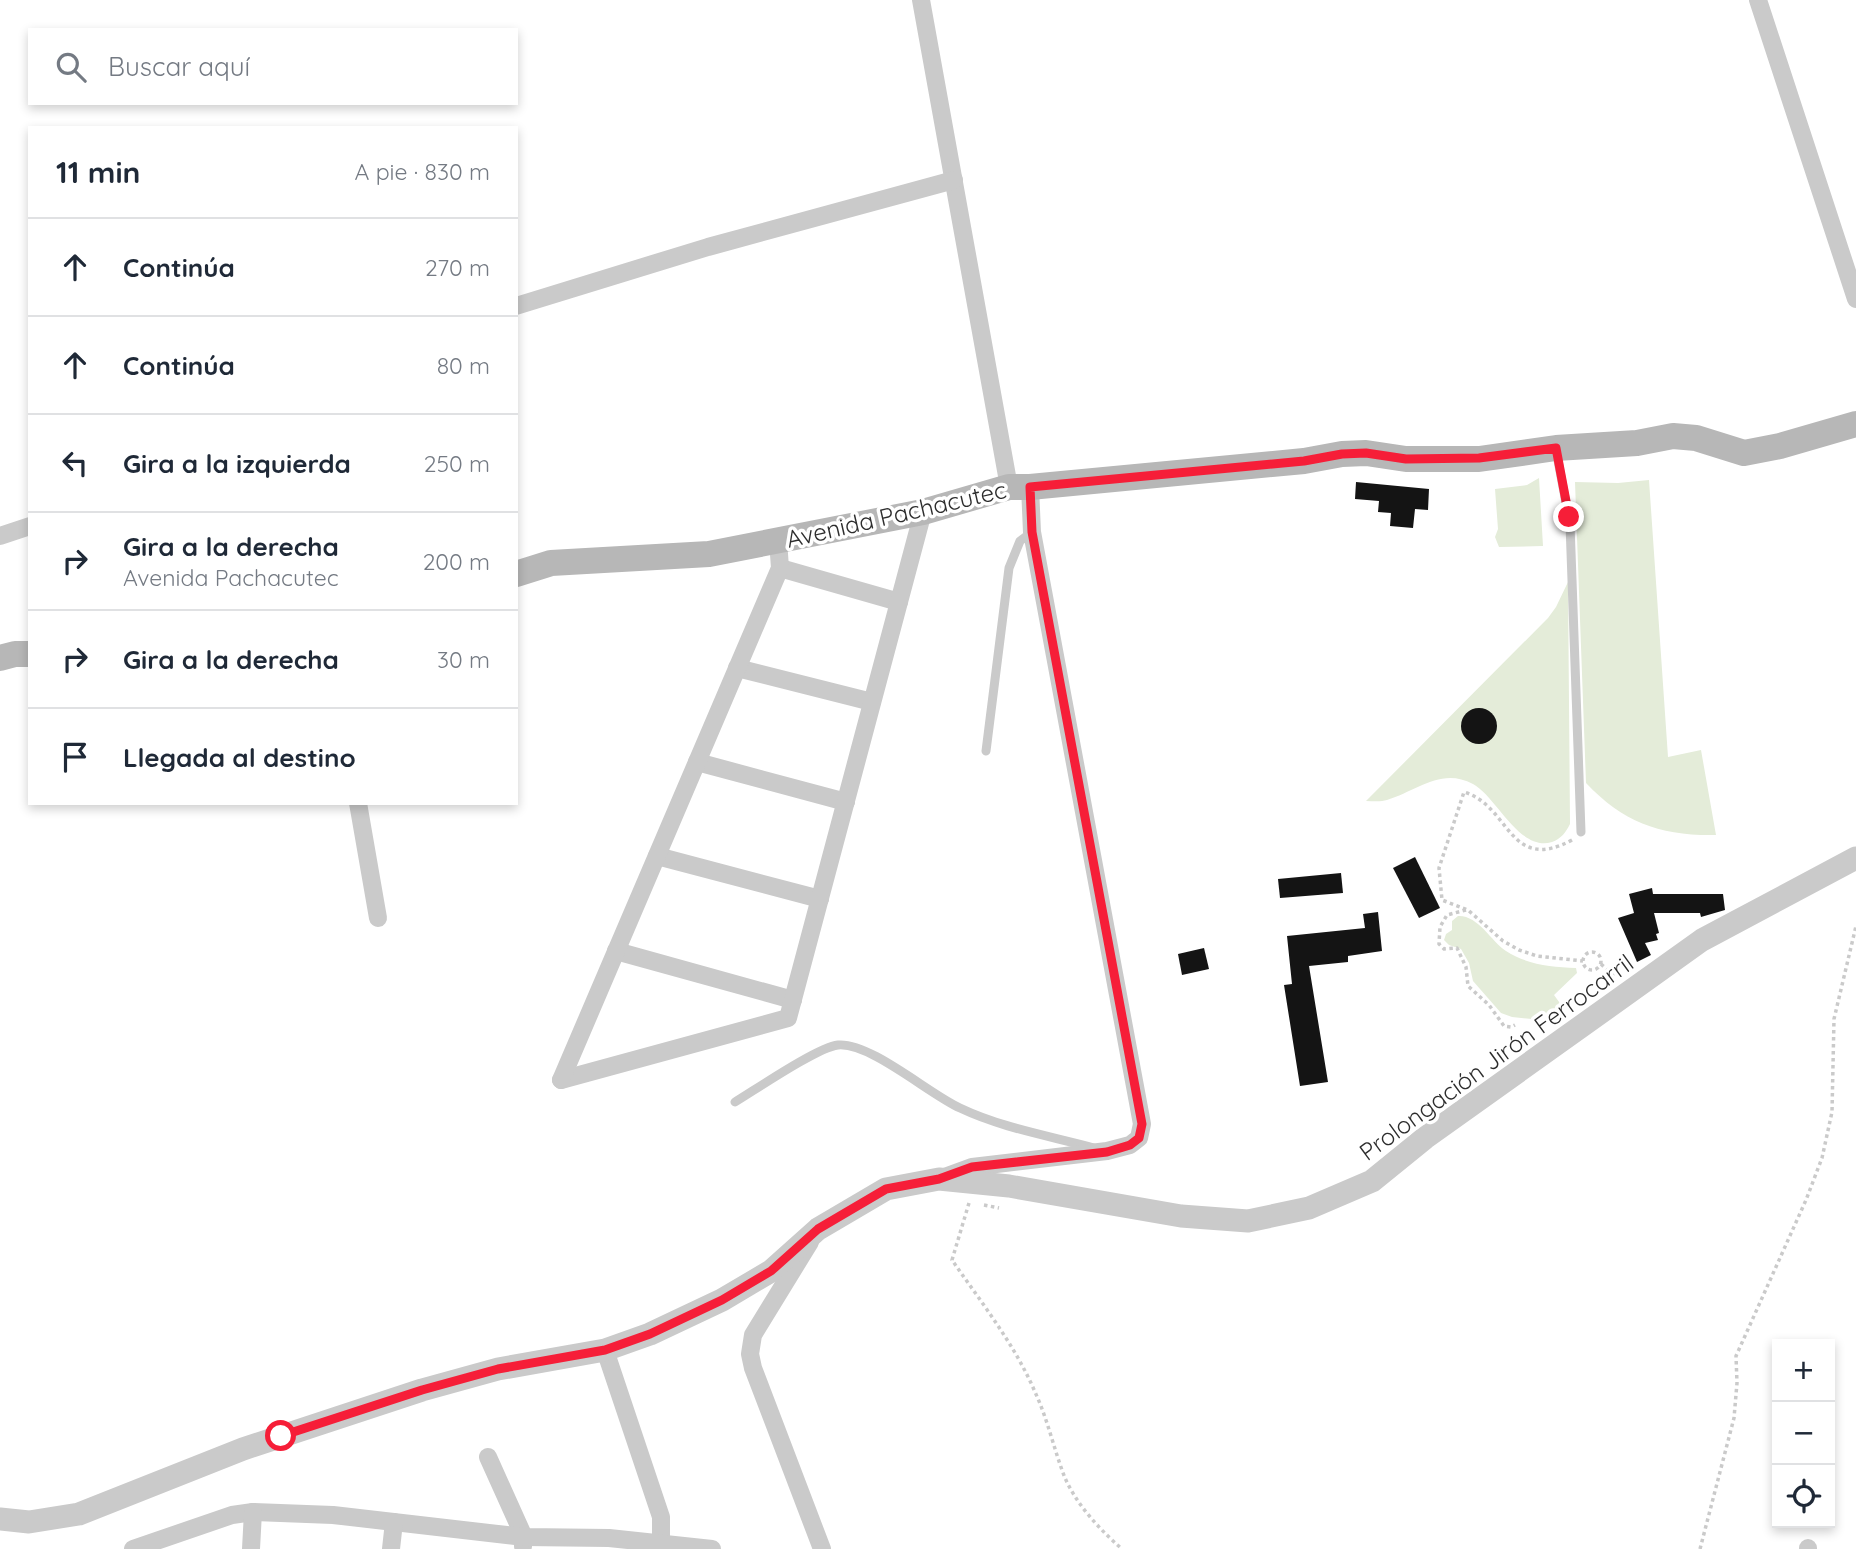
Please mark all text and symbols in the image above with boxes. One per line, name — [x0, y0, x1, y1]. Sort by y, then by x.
search box — [28, 28, 518, 105]
icon: search — [52, 48, 90, 86]
text: Buscar aquí — [108, 50, 250, 83]
text: 11 min — [56, 153, 140, 191]
text: A pie · 830 m — [355, 157, 490, 186]
icon: ahead — [56, 248, 94, 286]
text: Continúa — [123, 251, 235, 284]
text: 270 m — [425, 253, 490, 282]
icon: ahead — [56, 346, 94, 384]
text: Continúa — [123, 349, 235, 382]
text: 80 m — [437, 351, 490, 380]
icon: left — [56, 444, 94, 482]
text: Gira a la izquierda — [123, 447, 351, 480]
text: 250 m — [424, 449, 490, 478]
street label: Avenida Pachacutec — [783, 474, 1009, 554]
route end — [1553, 501, 1584, 532]
text: Gira a la derecha — [123, 530, 339, 563]
icon: right — [56, 542, 94, 580]
text: 200 m — [423, 547, 490, 576]
text: Avenida Pachacutec — [123, 563, 339, 592]
icon: right — [56, 640, 94, 678]
text: Gira a la derecha — [123, 643, 339, 676]
text: 30 m — [437, 645, 490, 674]
icon: arrive — [56, 738, 94, 776]
text: Llegada al destino — [123, 741, 356, 774]
street label: Prolongación Jirón Ferrocarril — [1353, 947, 1639, 1167]
map controls — [1772, 1339, 1835, 1528]
button: + — [1772, 1339, 1835, 1402]
button: − — [1772, 1402, 1835, 1465]
route start — [265, 1420, 296, 1451]
button: locate — [1772, 1465, 1835, 1528]

